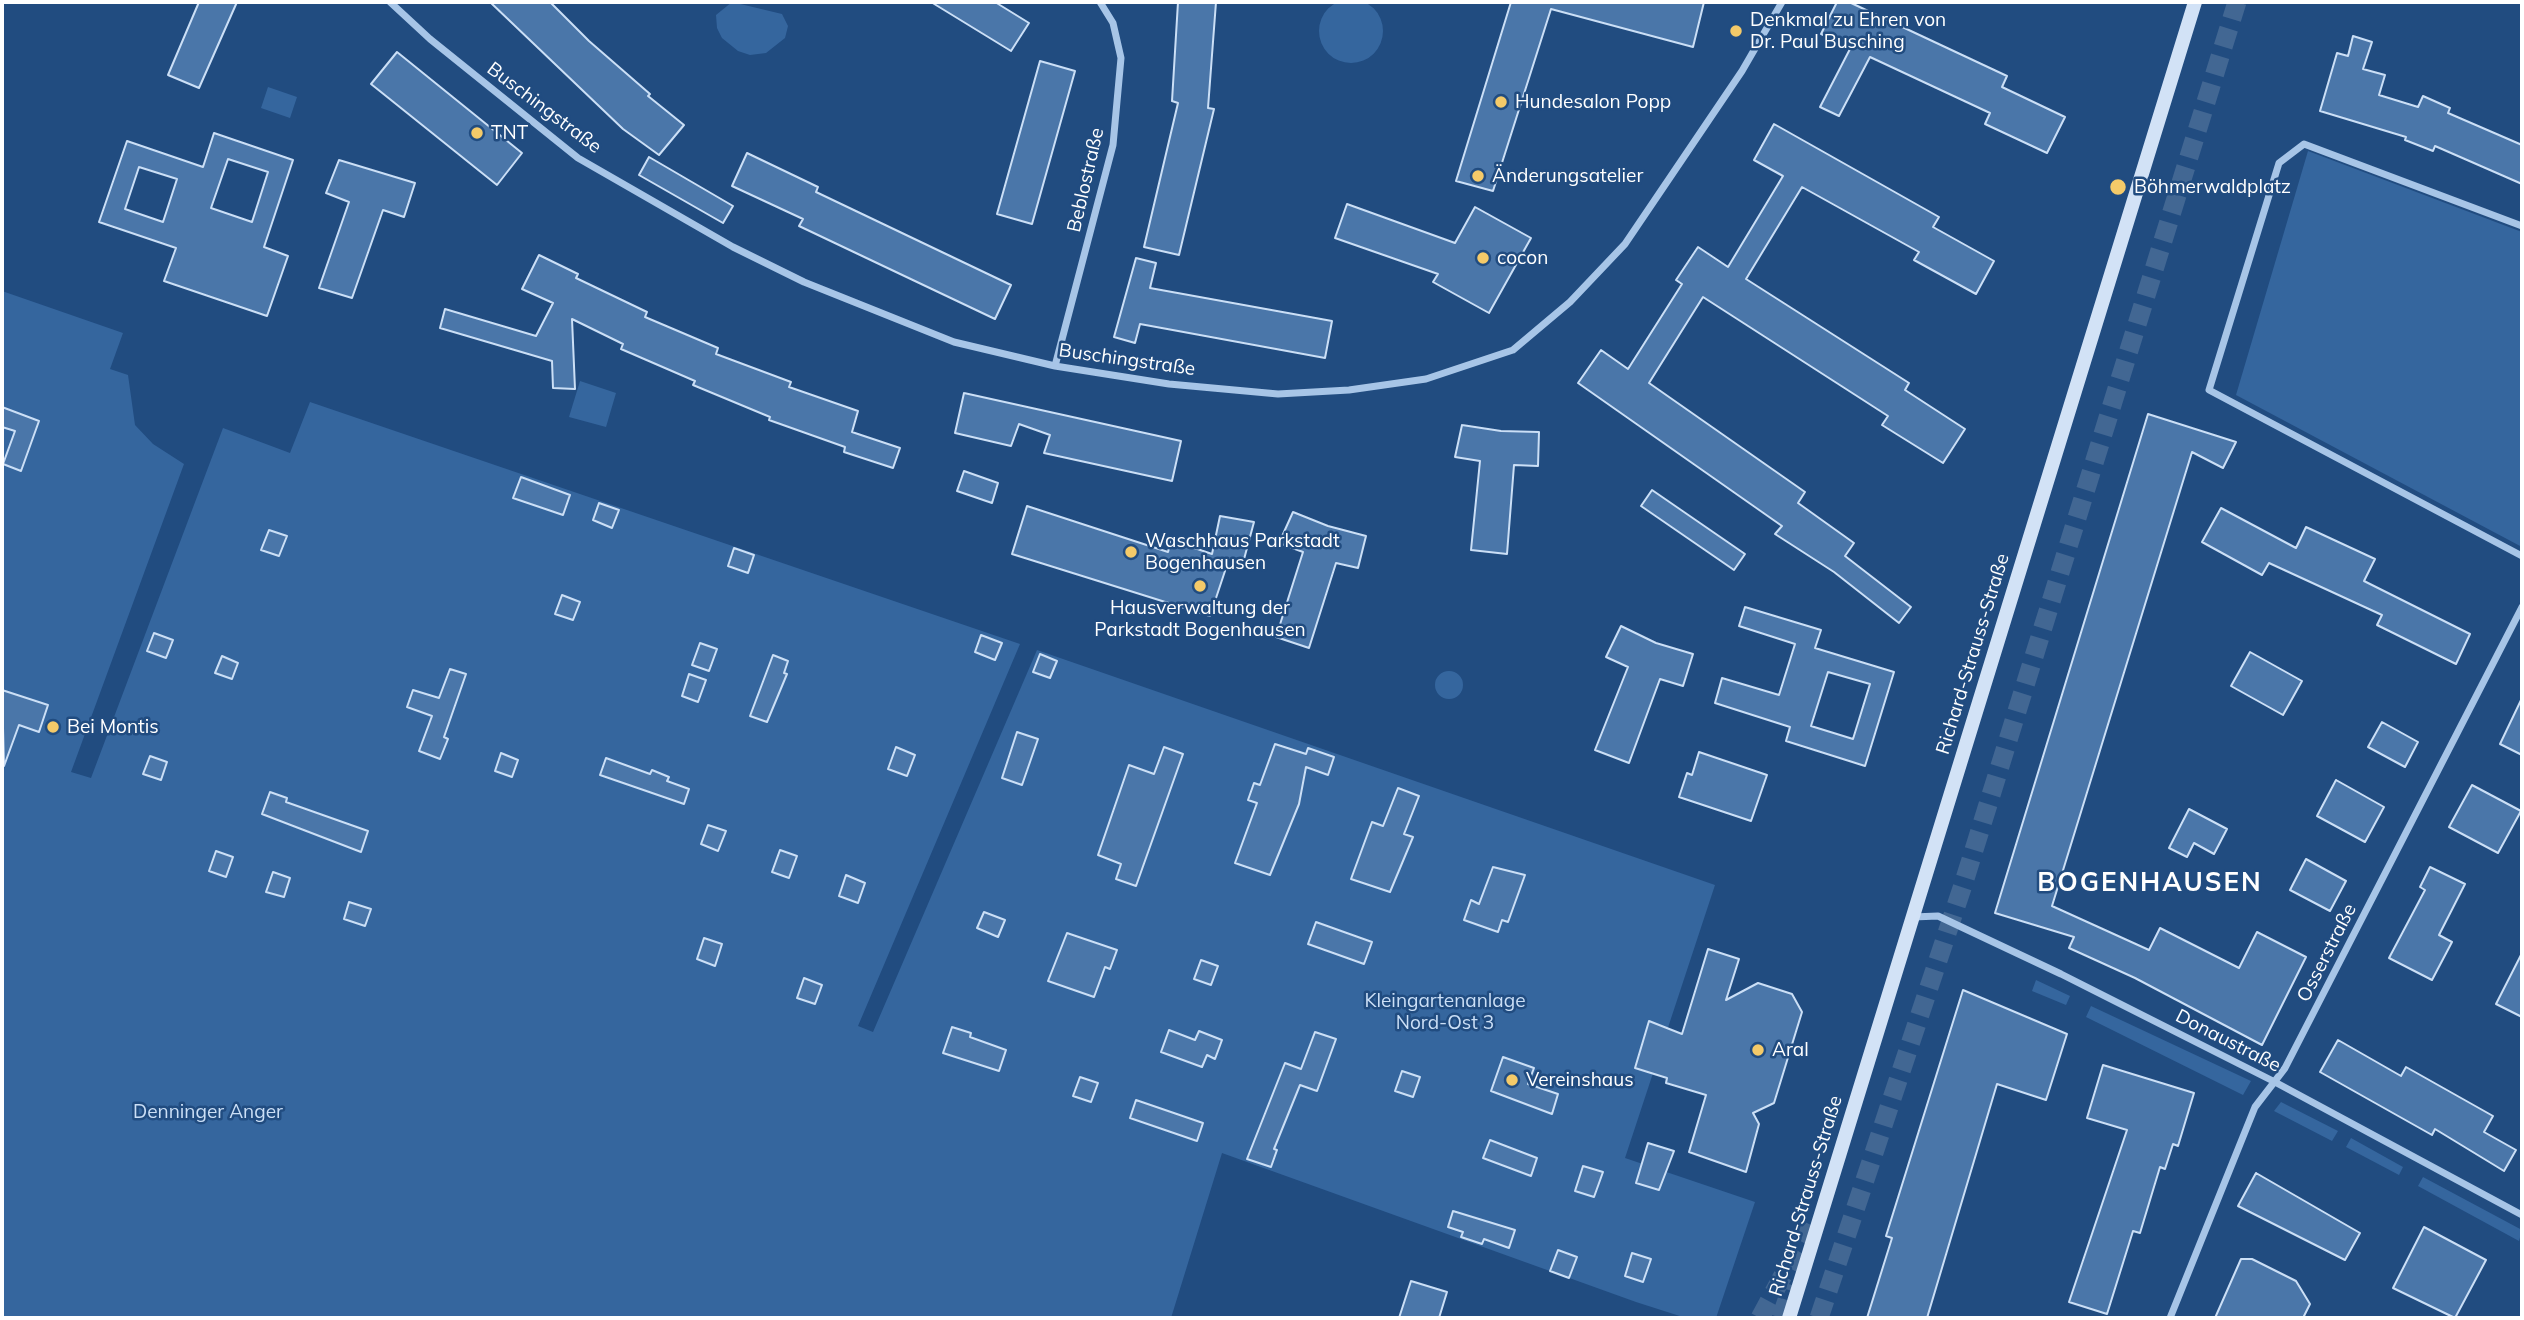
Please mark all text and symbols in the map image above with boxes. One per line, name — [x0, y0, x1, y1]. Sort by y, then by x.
place label: Denkmal zu Ehren von Dr. Paul Busching — [1750, 9, 1946, 53]
marker: Denkmal zu Ehren von Dr. Paul Busching — [1728, 23, 1744, 39]
street label: Buschingstraße — [482, 58, 606, 158]
place label: Hundesalon Popp — [1515, 91, 1671, 113]
marker: Hundesalon Popp — [1493, 94, 1509, 110]
place label: TNT — [491, 122, 528, 144]
marker: TNT — [469, 125, 485, 141]
street label: Beblostraße — [1063, 126, 1109, 234]
place label: Änderungsatelier — [1492, 165, 1643, 187]
marker: Änderungsatelier — [1470, 168, 1486, 184]
place label: Böhmerwaldplatz — [2134, 176, 2291, 198]
marker: Böhmerwaldplatz — [2108, 177, 2128, 197]
place label: cocon — [1497, 247, 1548, 269]
marker: cocon — [1475, 250, 1491, 266]
street label: Buschingstraße — [1057, 339, 1197, 381]
place label: Waschhaus Parkstadt Bogenhausen — [1145, 530, 1340, 574]
marker: Waschhaus Parkstadt Bogenhausen — [1123, 544, 1139, 560]
street label: Richard-Strauss-Straße — [1932, 551, 2014, 757]
marker: Hausverwaltung der Parkstadt Bogenhausen — [1192, 578, 1208, 594]
place label: Hausverwaltung der Parkstadt Bogenhausen — [1094, 597, 1306, 641]
place label: Bei Montis — [67, 716, 159, 738]
marker: Bei Montis — [45, 719, 61, 735]
district label: BOGENHAUSEN — [2039, 867, 2261, 899]
street label: Osserstraße — [2293, 900, 2361, 1006]
park label: Kleingartenanlage Nord-Ost 3 — [1364, 990, 1526, 1034]
street label: Donaustraße — [2172, 1005, 2284, 1077]
place label: Aral — [1772, 1039, 1809, 1061]
marker: Aral — [1750, 1042, 1766, 1058]
place label: Vereinshaus — [1526, 1069, 1634, 1091]
marker: Vereinshaus — [1504, 1072, 1520, 1088]
street label: Richard-Strauss-Straße — [1765, 1093, 1847, 1299]
park label: Denninger Anger — [133, 1101, 283, 1123]

